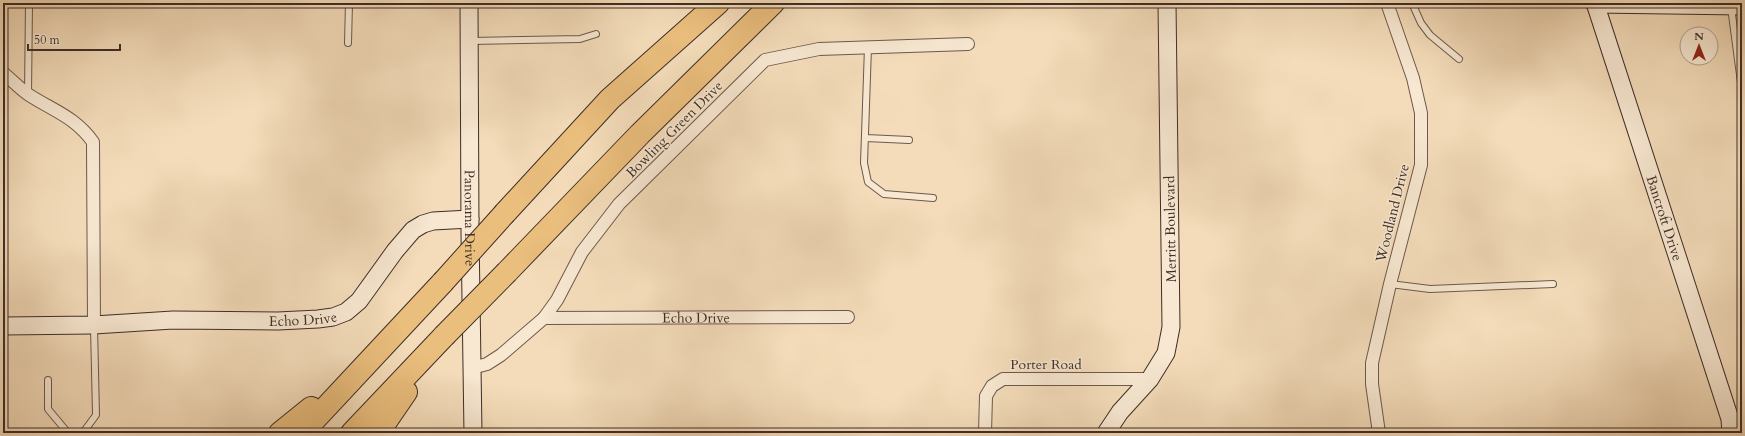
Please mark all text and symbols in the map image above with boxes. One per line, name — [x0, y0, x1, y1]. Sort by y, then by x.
scale bar — [28, 26, 120, 52]
north arrow — [1679, 26, 1719, 66]
text: N — [1694, 29, 1704, 44]
text: 50 m — [34, 32, 61, 48]
street label: Bowling Green Drive — [622, 77, 727, 182]
street label: Woodland Drive — [1371, 162, 1414, 265]
street label: Panorama Drive — [460, 170, 480, 266]
street label: Bancroft Drive — [1642, 173, 1687, 263]
street label: Merritt Boulevard — [1160, 175, 1181, 282]
street label: Echo Drive — [269, 307, 340, 331]
street label: Echo Drive — [662, 308, 730, 328]
street label: Porter Road — [1010, 355, 1082, 374]

